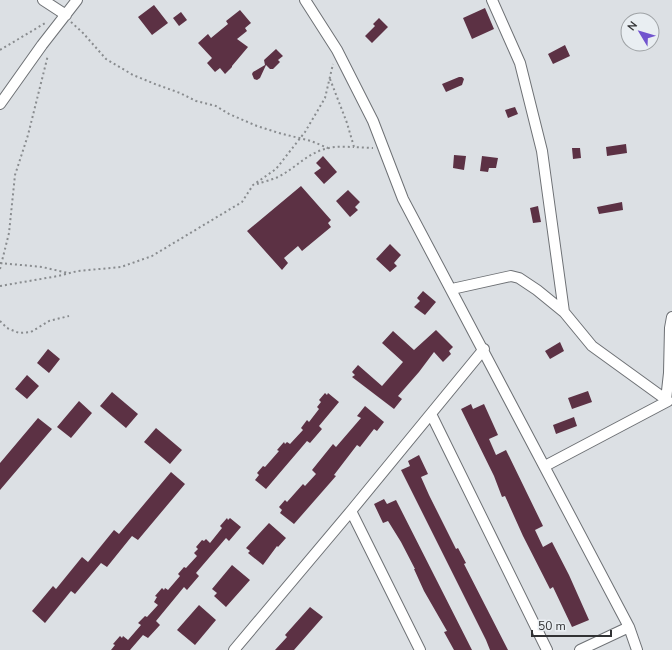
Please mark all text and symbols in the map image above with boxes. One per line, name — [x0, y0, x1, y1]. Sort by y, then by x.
north arrow — [620, 12, 660, 52]
text: N — [624, 18, 641, 34]
scale bar — [532, 612, 611, 638]
text: 50 m — [538, 618, 566, 634]

